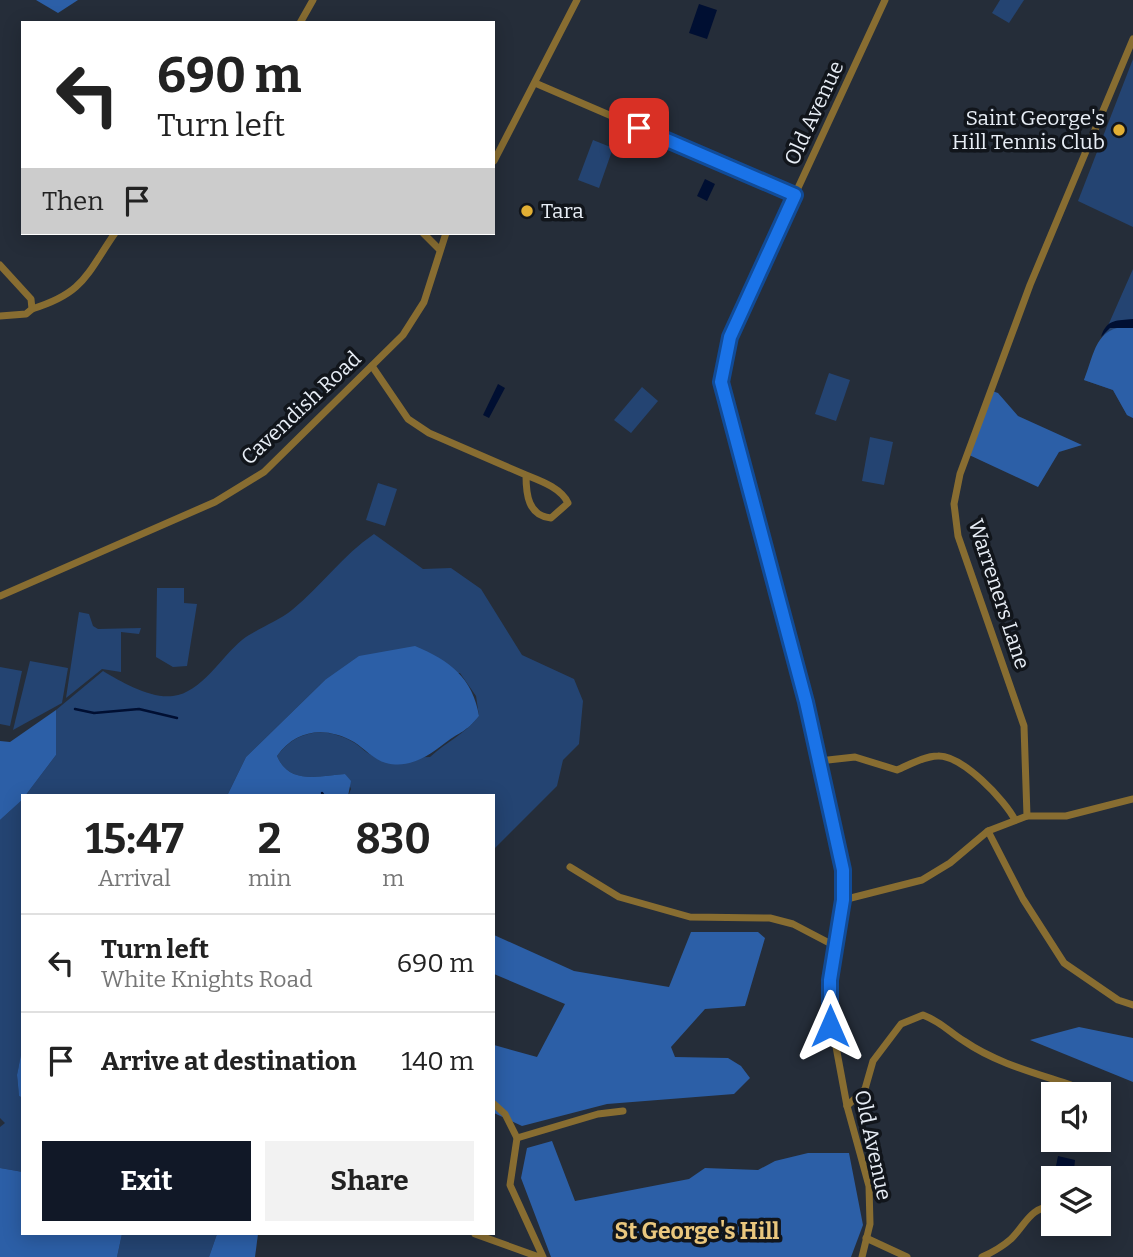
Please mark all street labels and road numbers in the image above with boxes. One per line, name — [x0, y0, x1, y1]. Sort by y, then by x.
street label: Old Avenue — [779, 57, 849, 169]
street label: Cavendish Road — [235, 346, 367, 470]
street label: Warreners Lane — [963, 516, 1035, 672]
street label: Old Avenue — [849, 1087, 897, 1203]

